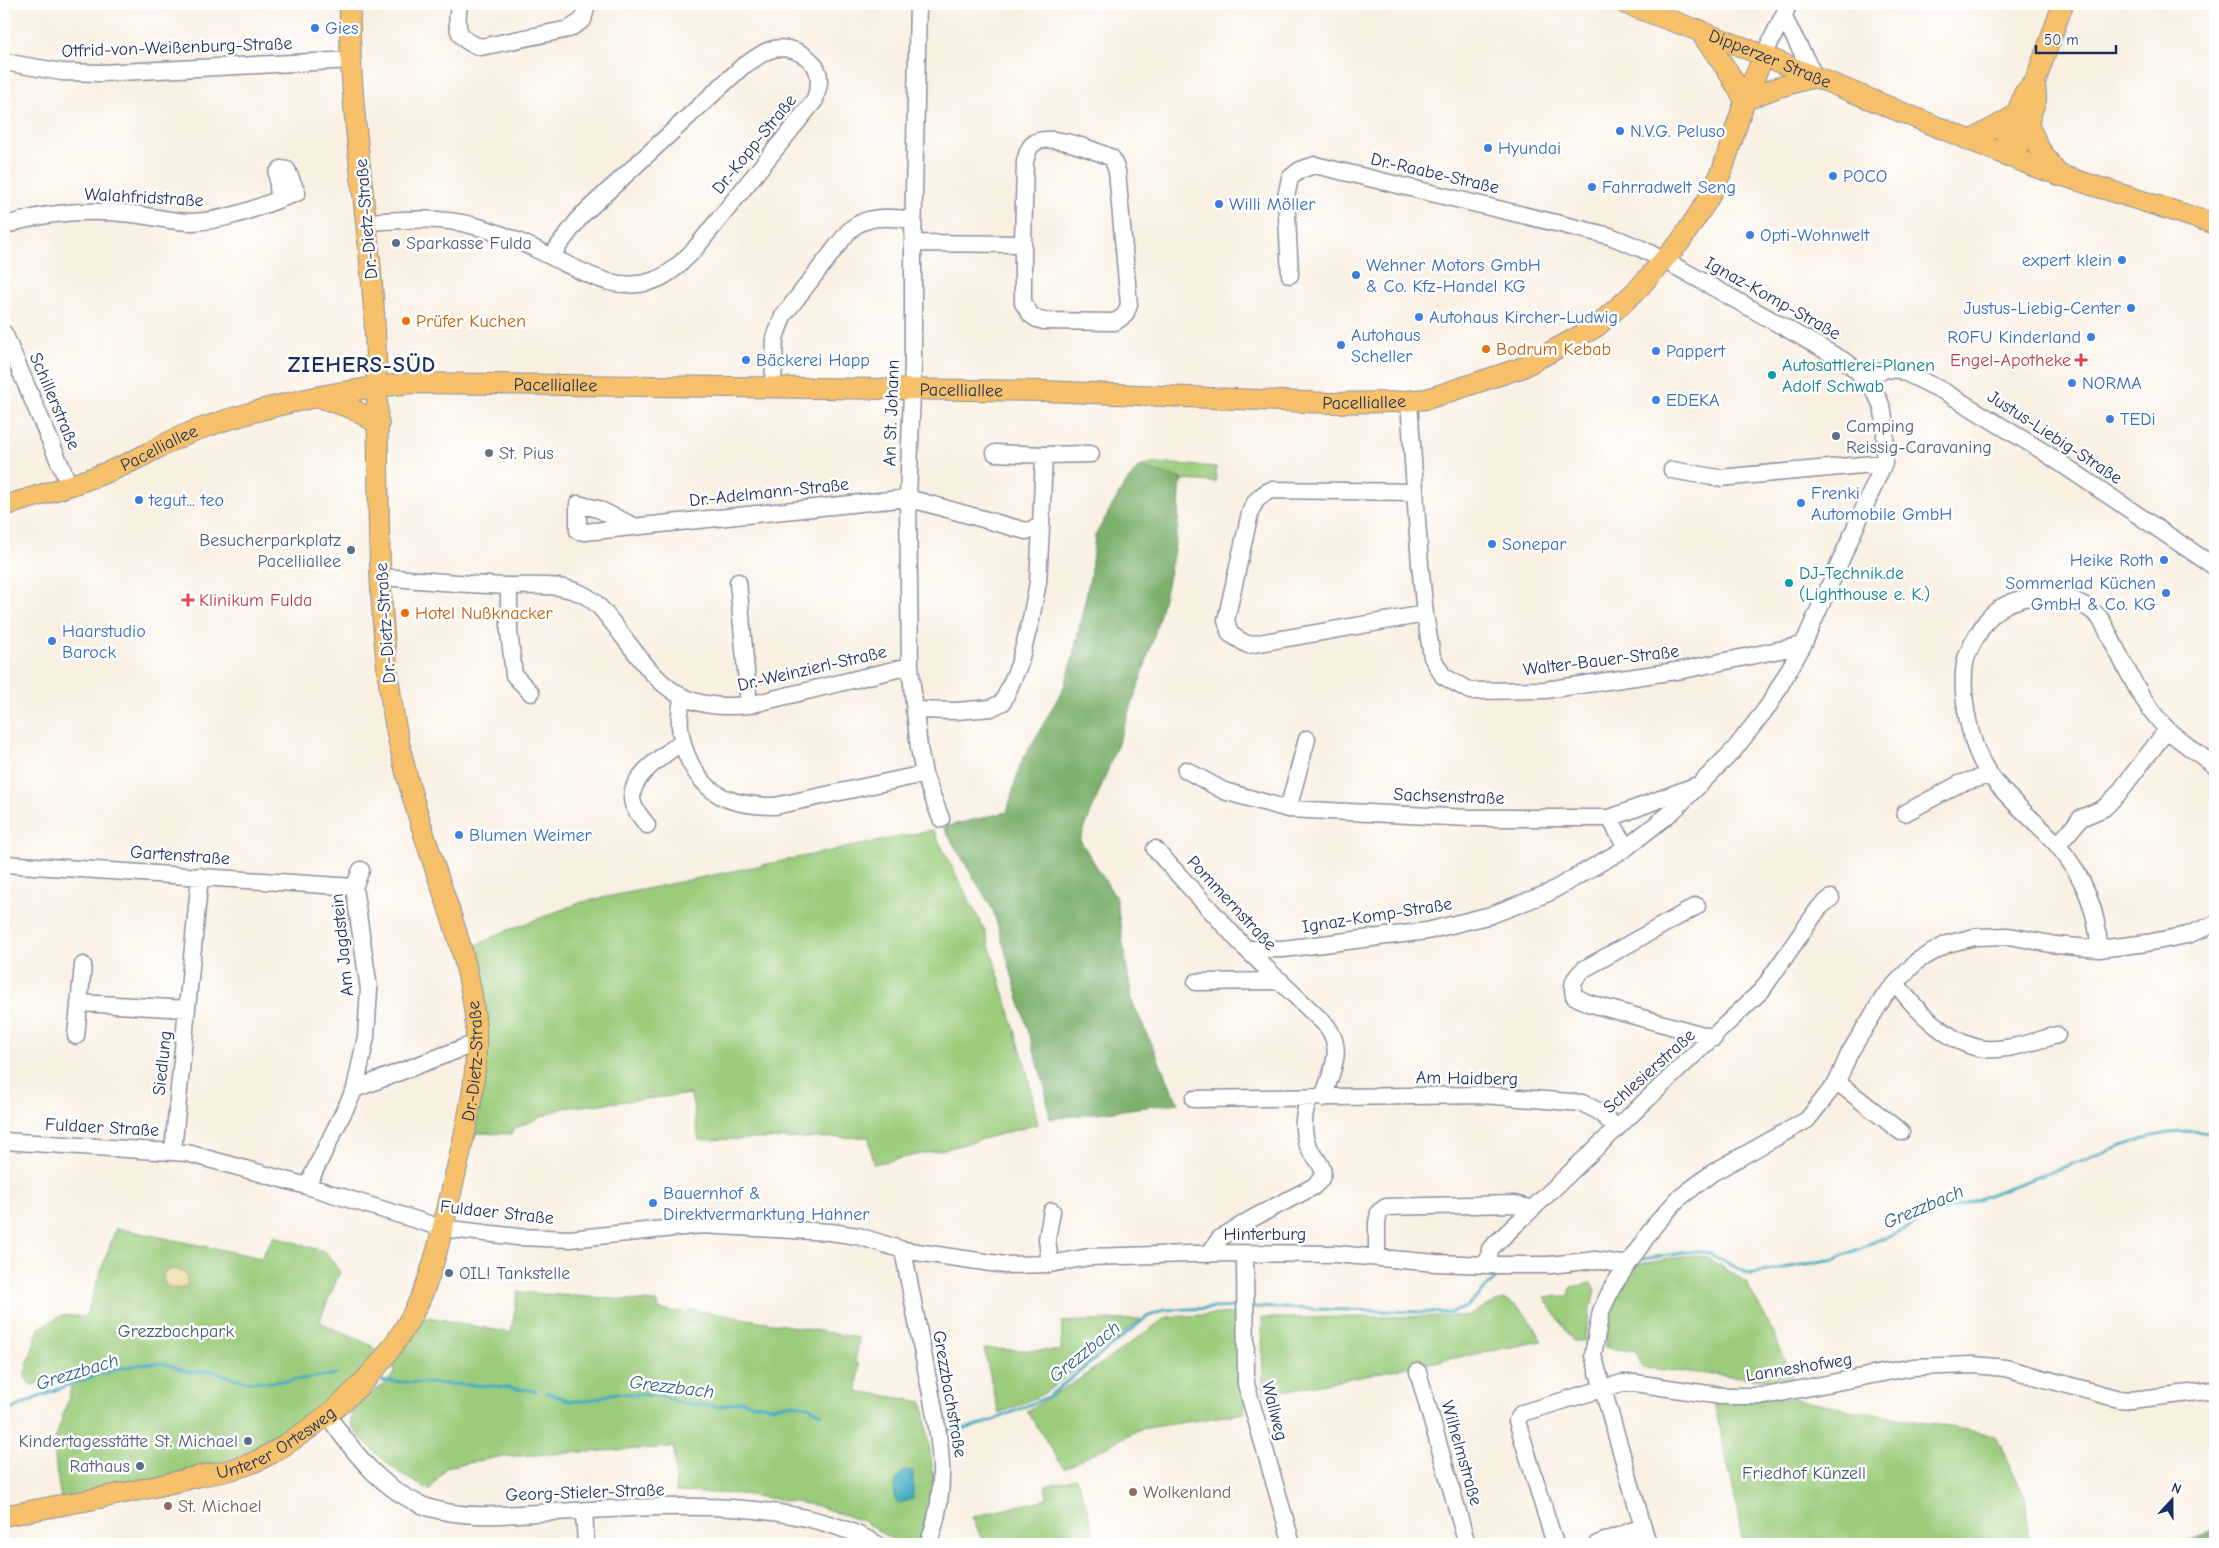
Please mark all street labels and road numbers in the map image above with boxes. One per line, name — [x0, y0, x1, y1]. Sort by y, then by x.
street label: Dipperzer Straße — [1706, 25, 1834, 93]
street label: Otfrid-von-Weißenburg-Straße — [61, 33, 293, 62]
street label: Dr.-Kopp-Straße — [708, 90, 801, 198]
street label: Dr.-Raabe-Straße — [1369, 148, 1501, 198]
street label: Dr.-Dietz-Straße — [351, 158, 382, 280]
street label: Walahfridstraße — [84, 184, 204, 211]
street label: Ignaz-Komp-Straße — [1701, 252, 1844, 344]
street label: Schillerstraße — [25, 349, 84, 453]
street label: An St. Johann — [879, 359, 904, 467]
street label: Pacelliallee — [513, 374, 597, 396]
street label: Pacelliallee — [919, 379, 1003, 401]
street label: Justus-Liebig-Straße — [1983, 386, 2126, 489]
street label: Pacelliallee — [1322, 391, 1407, 414]
street label: Pacelliallee — [117, 421, 201, 476]
street label: Dr.-Adelmann-Straße — [688, 474, 850, 511]
street label: Dr.-Dietz-Straße — [371, 562, 400, 684]
street label: Dr.-Weinzierl-Straße — [735, 641, 889, 696]
street label: Walter-Bauer-Straße — [1522, 641, 1680, 680]
street label: Sachsenstraße — [1393, 784, 1505, 809]
street label: Gartenstraße — [129, 842, 231, 869]
street label: Pommernstraße — [1182, 852, 1281, 955]
street label: Am Jagdstein — [327, 893, 358, 997]
street label: Ignaz-Komp-Straße — [1300, 893, 1454, 938]
street label: Dr.-Dietz-Straße — [458, 999, 487, 1123]
street label: Schlesierstraße — [1599, 1025, 1700, 1118]
street label: Siedlung — [149, 1030, 176, 1097]
street label: Am Haidberg — [1416, 1067, 1518, 1090]
street label: Fuldaer Straße — [44, 1114, 160, 1141]
street label: Fuldaer Straße — [439, 1196, 555, 1229]
street label: Hinterburg — [1224, 1224, 1306, 1245]
street label: Grezzbachstraße — [928, 1329, 971, 1459]
street label: Lanneshofweg — [1744, 1349, 1854, 1386]
street label: Wallweg — [1257, 1379, 1292, 1443]
street label: Wilhelmstraße — [1436, 1398, 1487, 1508]
street label: Unterer Ortesweg — [215, 1402, 340, 1484]
street label: Georg-Stieler-Straße — [505, 1479, 665, 1506]

